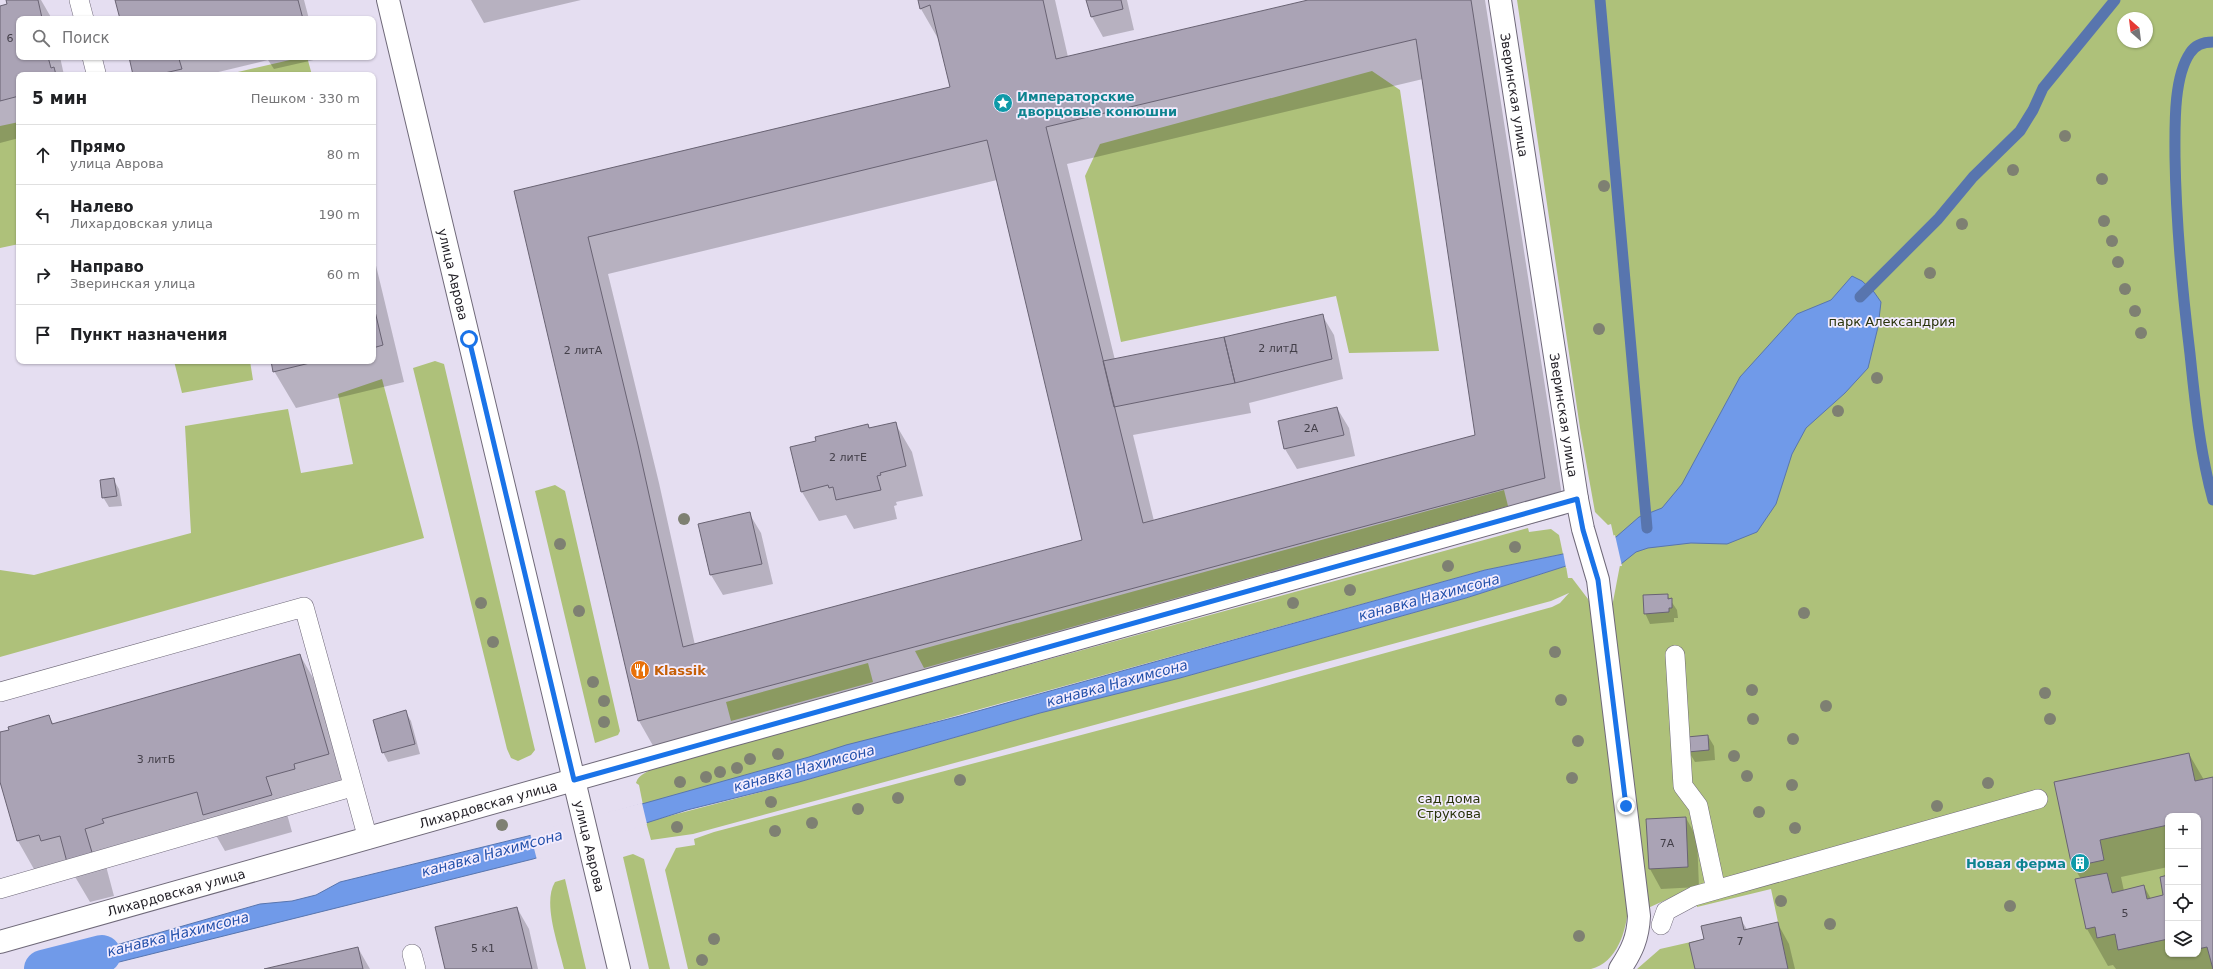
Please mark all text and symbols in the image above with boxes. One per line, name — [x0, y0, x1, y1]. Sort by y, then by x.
north arrow — [2117, 12, 2153, 48]
search box — [16, 16, 376, 60]
icon: search — [30, 27, 52, 49]
text: Поиск — [62, 29, 110, 47]
house number: 6 — [7, 32, 14, 45]
street label: Зверинская улица — [1498, 32, 1532, 158]
text: 5 мин — [32, 88, 87, 108]
place label: Императорские дворцовые конюшни — [1017, 89, 1177, 119]
text: Пешком · 330 m — [251, 91, 360, 106]
place icon: Императорские дворцовые конюшни — [992, 92, 1014, 114]
text: Прямо — [70, 138, 126, 156]
icon: ahead — [32, 144, 54, 166]
text: 80 m — [327, 147, 360, 162]
text: улица Аврова — [70, 156, 164, 171]
text: Налево — [70, 198, 134, 216]
icon: left — [32, 204, 54, 226]
text: 190 m — [318, 207, 360, 222]
text: Лихардовская улица — [70, 216, 213, 231]
street label: улица Аврова — [435, 227, 472, 322]
text: Направо — [70, 258, 144, 276]
icon: right — [32, 264, 54, 286]
text: 60 m — [327, 267, 360, 282]
text: Зверинская улица — [70, 276, 195, 291]
park label: парк Александрия — [1829, 314, 1955, 329]
icon: arrive — [32, 324, 54, 346]
text: Пункт назначения — [70, 326, 227, 344]
route start — [460, 330, 478, 348]
house number: 2 литД — [1258, 342, 1298, 355]
house number: 2 литА — [564, 344, 603, 357]
street label: Зверинская улица — [1547, 352, 1581, 478]
house number: 2А — [1304, 422, 1319, 435]
house number: 2 литЕ — [829, 451, 867, 464]
water label: канавка Нахимсона — [1357, 570, 1501, 624]
water label: канавка Нахимсона — [1045, 656, 1189, 710]
restaurant icon: Klassik — [629, 659, 651, 681]
place label: Klassik — [654, 663, 706, 678]
water label: канавка Нахимсона — [732, 741, 876, 795]
house number: 3 литБ — [137, 753, 175, 766]
street label: Лихардовская улица — [417, 777, 559, 831]
park label: сад дома Струкова — [1417, 791, 1481, 821]
route end — [1617, 797, 1635, 815]
street label: улица Аврова — [572, 799, 608, 894]
map controls — [2165, 813, 2201, 957]
button: + — [2165, 813, 2201, 849]
water label: канавка Нахимсона — [420, 826, 564, 880]
house number: 7А — [1660, 837, 1675, 850]
button: − — [2165, 849, 2201, 885]
building icon: Новая ферма — [2069, 852, 2091, 874]
place label: Новая ферма — [1966, 856, 2066, 871]
street label: Лихардовская улица — [105, 866, 247, 919]
button: locate — [2165, 885, 2201, 921]
house number: 5 — [2122, 907, 2129, 920]
water label: канавка Нахимсона — [105, 909, 251, 959]
button: layers — [2165, 921, 2201, 957]
house number: 7 — [1737, 935, 1744, 948]
house number: 5 к1 — [471, 942, 495, 955]

